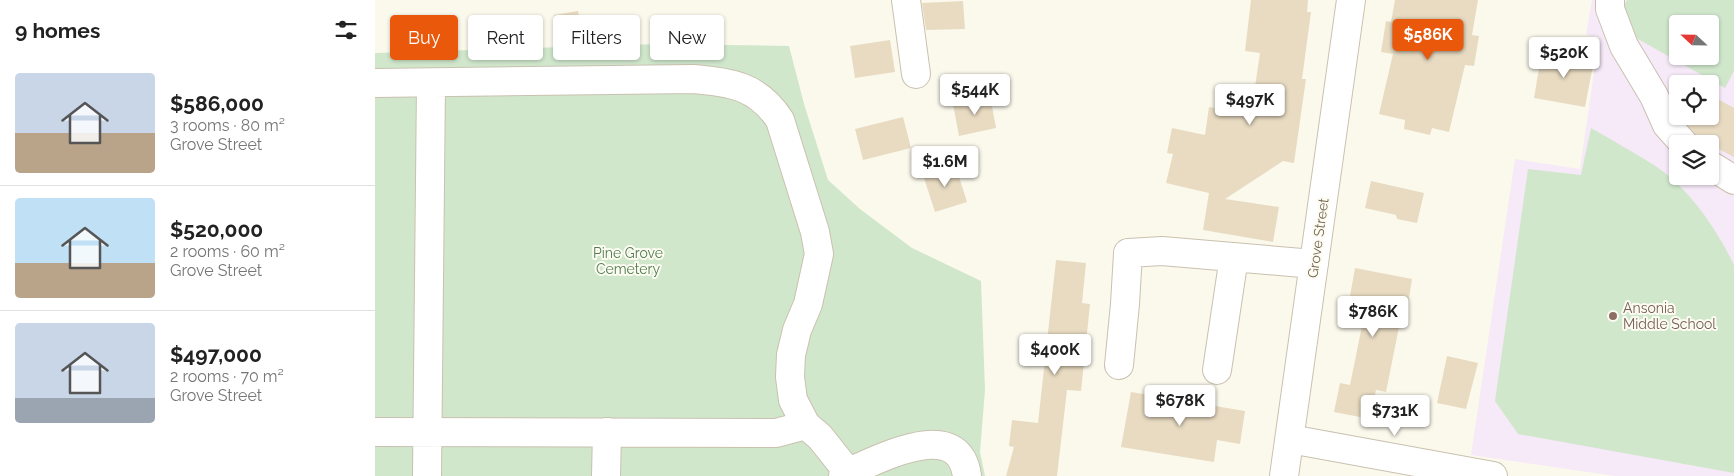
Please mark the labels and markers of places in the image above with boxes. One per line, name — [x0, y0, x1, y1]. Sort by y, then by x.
pin: $586K — [1393, 18, 1463, 61]
pin: $520K — [1529, 36, 1599, 79]
pin: $544K — [940, 74, 1010, 116]
pin: $497K — [1215, 84, 1285, 126]
pin: $1.6M — [910, 146, 980, 188]
pin: $786K — [1338, 296, 1408, 338]
place label: Ansonia Middle School — [1623, 300, 1716, 332]
marker: Ansonia Middle School — [1607, 310, 1619, 322]
pin: $400K — [1020, 334, 1090, 376]
pin: $678K — [1145, 384, 1215, 427]
pin: $731K — [1360, 394, 1430, 437]

